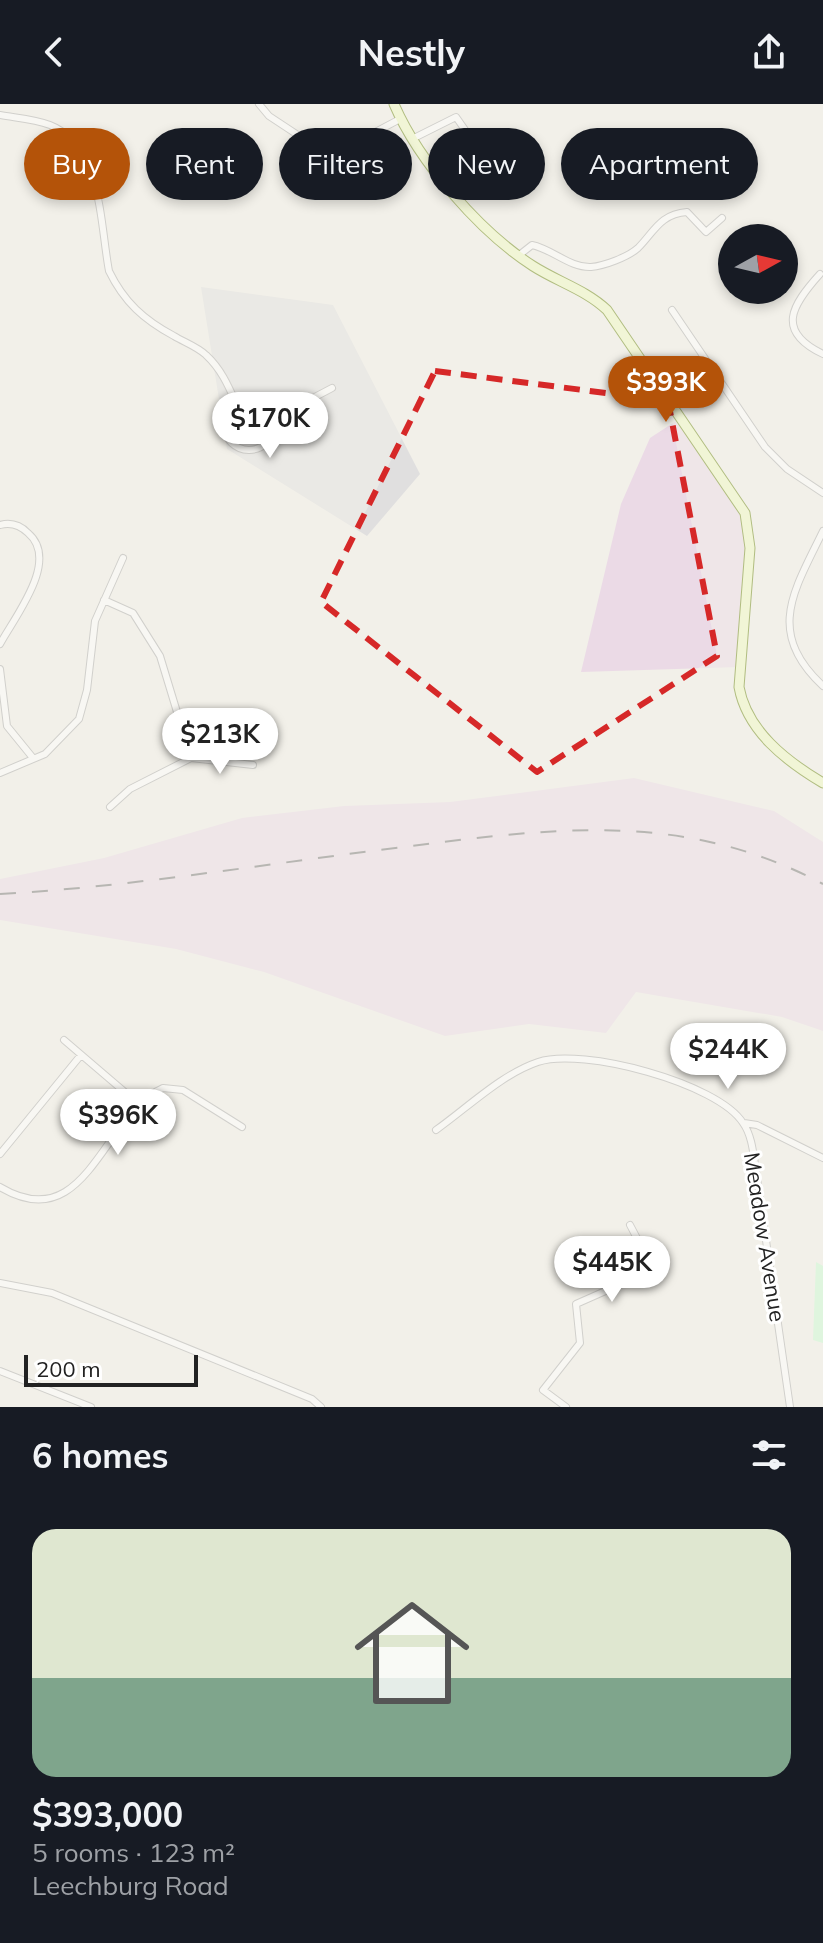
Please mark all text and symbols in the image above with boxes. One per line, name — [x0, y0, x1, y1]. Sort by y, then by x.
icon: back — [32, 30, 76, 74]
text: Nestly — [358, 30, 465, 75]
icon: share — [747, 30, 791, 74]
chip: Buy — [24, 128, 130, 200]
chip: Rent — [146, 128, 263, 200]
chip: Filters — [279, 128, 412, 200]
chip: New — [428, 128, 545, 200]
chip: Apartment — [561, 128, 758, 200]
north arrow — [718, 224, 798, 304]
map controls — [718, 224, 798, 304]
pin: $393K — [610, 356, 722, 424]
text: $393K — [626, 365, 706, 398]
pin: $170K — [214, 392, 326, 460]
text: $170K — [230, 401, 310, 434]
pin: $213K — [164, 708, 276, 776]
text: $213K — [180, 717, 260, 750]
pin: $244K — [672, 1023, 784, 1091]
text: $244K — [688, 1032, 768, 1065]
pin: $396K — [62, 1089, 174, 1157]
text: $396K — [78, 1098, 158, 1131]
street label: Meadow Avenue — [738, 1150, 792, 1324]
pin: $445K — [556, 1236, 668, 1304]
text: $445K — [572, 1245, 652, 1278]
scale bar — [24, 1351, 198, 1387]
text: 200 m — [36, 1355, 101, 1383]
icon: filters — [747, 1433, 791, 1477]
text: 6 homes — [32, 1434, 169, 1477]
icon: home — [340, 1581, 484, 1725]
text: $393,000 — [32, 1793, 183, 1836]
text: 5 rooms · 123 m² — [32, 1836, 235, 1869]
text: Leechburg Road — [32, 1869, 229, 1902]

